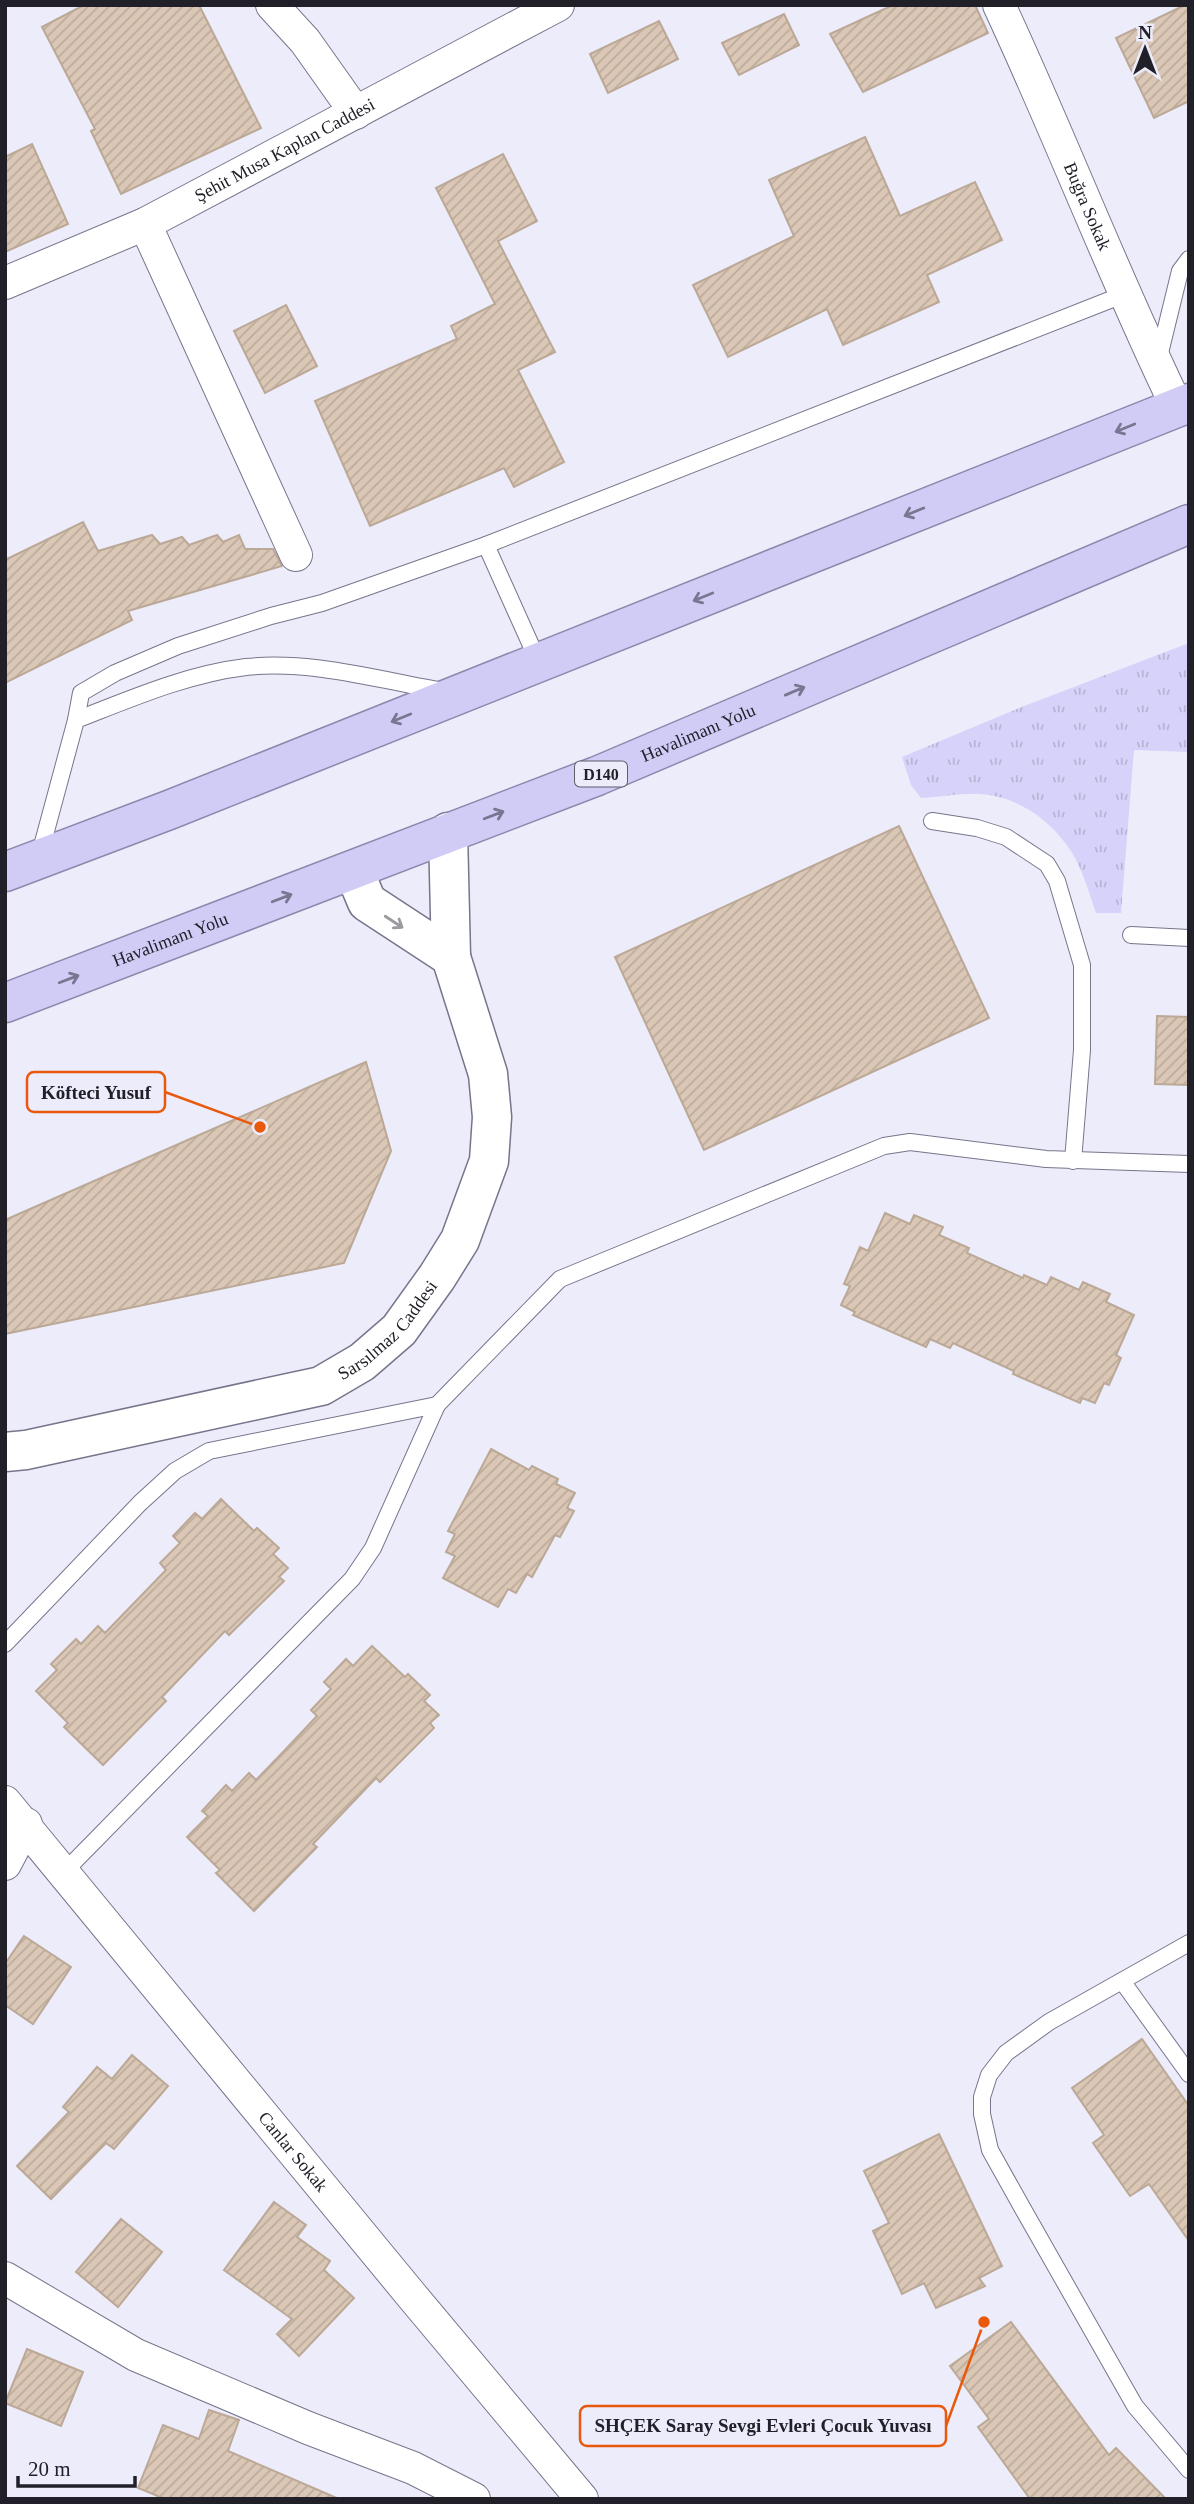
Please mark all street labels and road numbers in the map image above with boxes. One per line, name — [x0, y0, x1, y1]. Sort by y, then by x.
street label: Şehit Musa Kaplan Caddesi — [191, 94, 378, 206]
street label: Buğra Sokak — [1060, 160, 1115, 253]
street label: Havalimanı Yolu — [638, 700, 758, 766]
road number: D140 — [575, 762, 627, 786]
street label: Havalimanı Yolu — [110, 908, 231, 971]
street label: Sarsılmaz Caddesi — [334, 1277, 441, 1384]
street label: Canlar Sokak — [254, 2108, 332, 2196]

